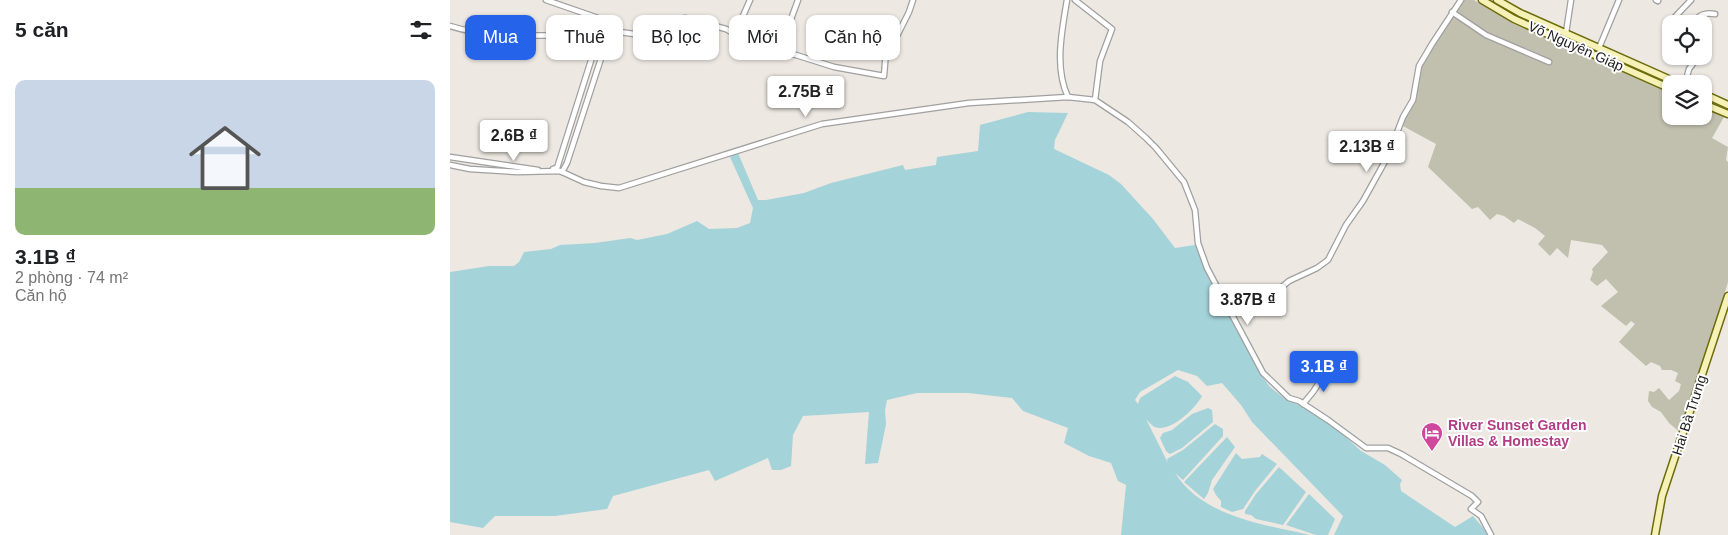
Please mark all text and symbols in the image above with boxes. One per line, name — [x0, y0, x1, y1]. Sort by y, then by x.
chip: Mua — [465, 15, 536, 60]
chip: Thuê — [546, 15, 623, 60]
chip: Bộ lọc — [633, 15, 719, 60]
chip: Mới — [729, 15, 796, 60]
chip: Căn hộ — [806, 15, 900, 60]
map controls — [1662, 15, 1712, 125]
button: locate — [1662, 15, 1712, 65]
icon: filters — [407, 16, 435, 44]
text: 5 căn — [15, 18, 69, 41]
street label: Võ Nguyên Giáp — [1526, 18, 1626, 74]
button: layers — [1662, 75, 1712, 125]
pin: 2.75B ₫ — [760, 76, 852, 118]
text: 2.75B ₫ — [778, 83, 834, 100]
icon: home — [180, 113, 270, 203]
pin: 2.6B ₫ — [473, 120, 555, 162]
text: 2.6B ₫ — [491, 127, 537, 144]
pin: 2.13B ₫ — [1321, 130, 1413, 173]
text: 2.13B ₫ — [1339, 138, 1395, 155]
text: 3.1B ₫ — [15, 245, 76, 268]
text: 2 phòng · 74 m² — [15, 269, 128, 286]
pin: 3.87B ₫ — [1202, 284, 1294, 326]
text: Căn hộ — [15, 287, 67, 304]
text: 3.87B ₫ — [1220, 291, 1276, 308]
pin: 3.1B ₫ — [1283, 350, 1365, 393]
text: 3.1B ₫ — [1301, 358, 1347, 375]
street label: Hai Bà Trưng — [1669, 373, 1709, 457]
place label: River Sunset Garden Villas & Homestay — [1448, 417, 1587, 449]
hotel icon: River Sunset Garden Villas & Homestay — [1420, 421, 1444, 452]

